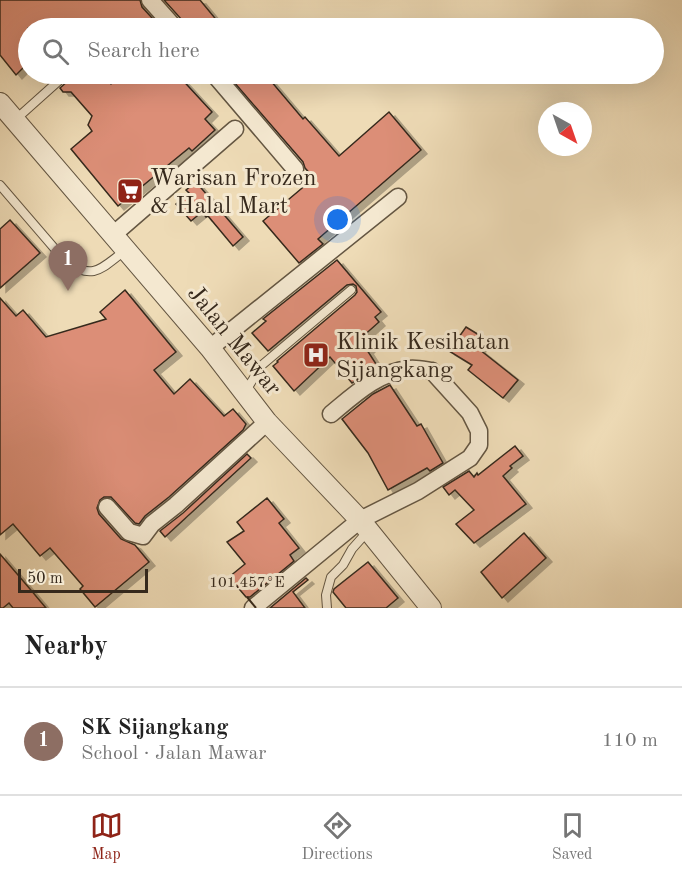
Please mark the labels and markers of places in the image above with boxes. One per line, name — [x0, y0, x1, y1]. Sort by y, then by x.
place label: Warisan Frozen & Halal Mart — [150, 167, 316, 219]
supermarket icon: Warisan Frozen & Halal Mart — [115, 176, 145, 206]
pin: 1 — [48, 242, 88, 291]
place label: Klinik Kesihatan Sijangkang — [336, 331, 510, 383]
hospital icon: Klinik Kesihatan Sijangkang — [301, 340, 331, 370]

